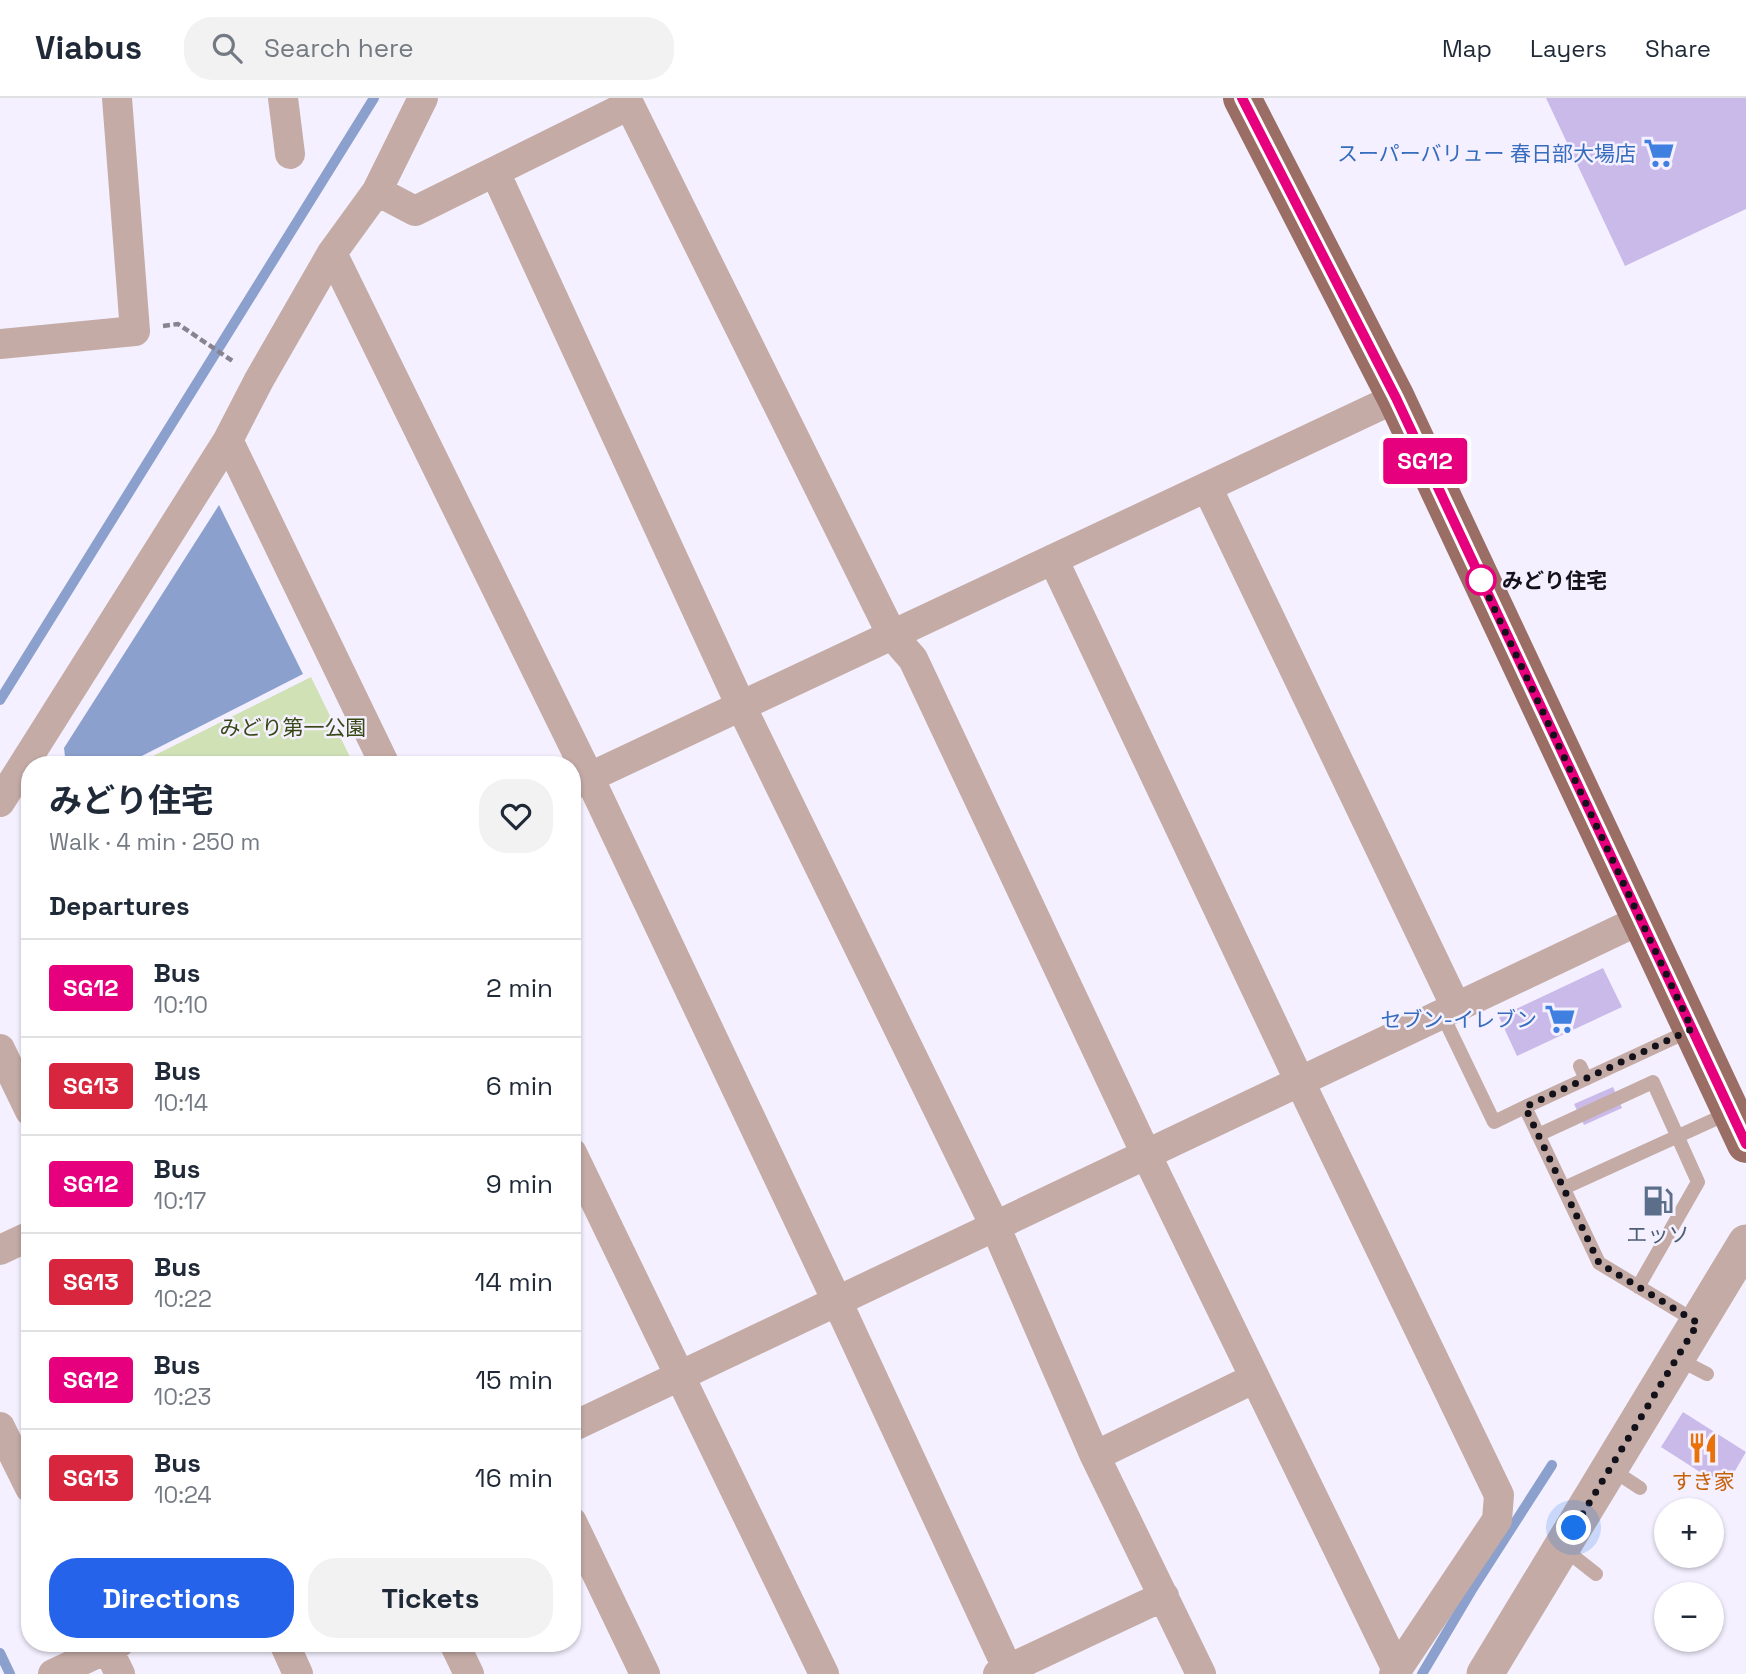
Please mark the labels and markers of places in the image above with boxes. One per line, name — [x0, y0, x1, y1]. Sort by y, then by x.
supermarket icon: スーパーバリュー 春日部大場店 — [1642, 136, 1676, 170]
place label: スーパーバリュー 春日部大場店 — [1337, 140, 1636, 167]
marker: みどり住宅 — [1466, 565, 1496, 595]
place label: みどり住宅 — [1502, 567, 1607, 594]
supermarket icon: セブン-イレブン — [1543, 1002, 1577, 1036]
place label: セブン-イレブン — [1380, 1006, 1537, 1033]
fuel station icon: エッソ — [1641, 1184, 1675, 1218]
place label: エッソ — [1627, 1221, 1690, 1248]
restaurant icon: すき家 — [1686, 1431, 1720, 1465]
place label: すき家 — [1672, 1468, 1735, 1495]

